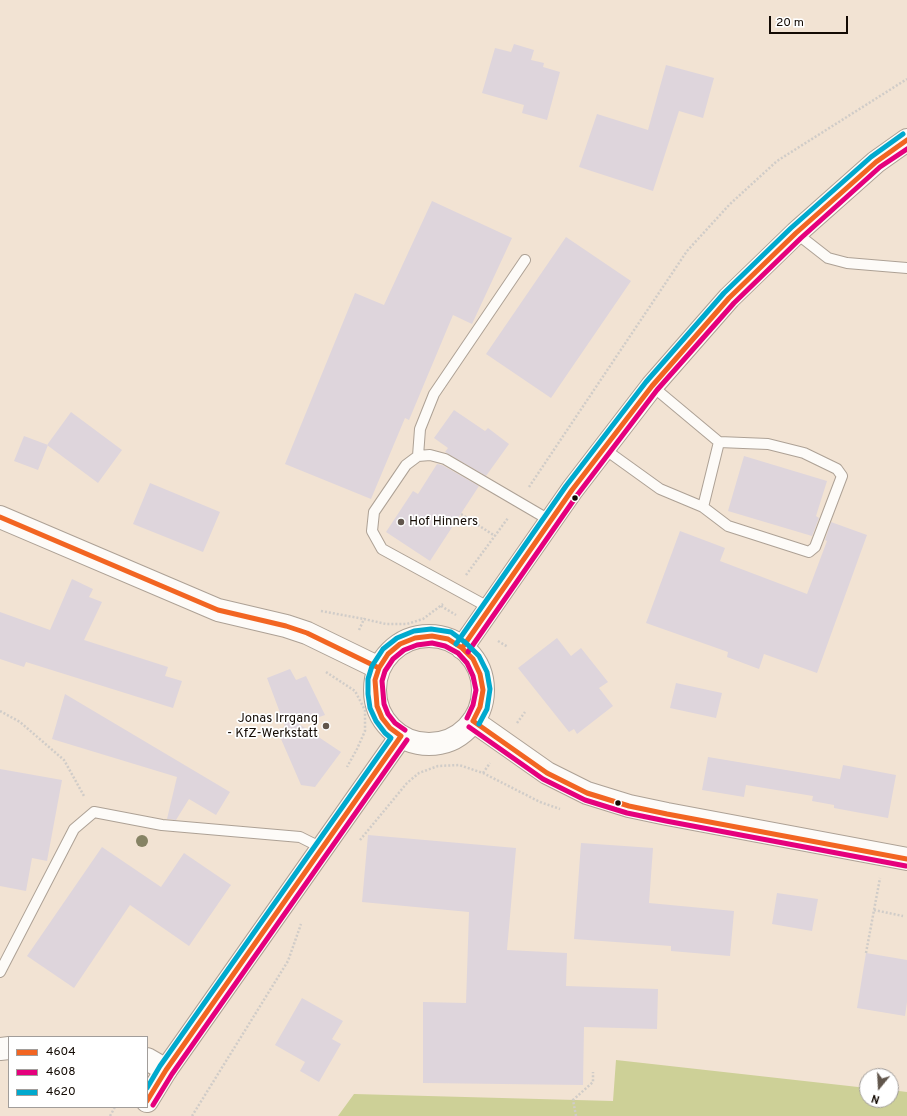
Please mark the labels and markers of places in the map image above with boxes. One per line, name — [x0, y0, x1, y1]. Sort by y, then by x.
unlabelled marker — [570, 493, 580, 503]
place label: Hof Hinners — [409, 514, 478, 530]
marker: Hof Hinners — [396, 517, 406, 527]
place label: Jonas Irrgang - KfZ-Werkstatt — [227, 711, 318, 742]
marker: Jonas Irrgang - KfZ-Werkstatt — [321, 721, 331, 731]
unlabelled marker — [613, 798, 623, 808]

